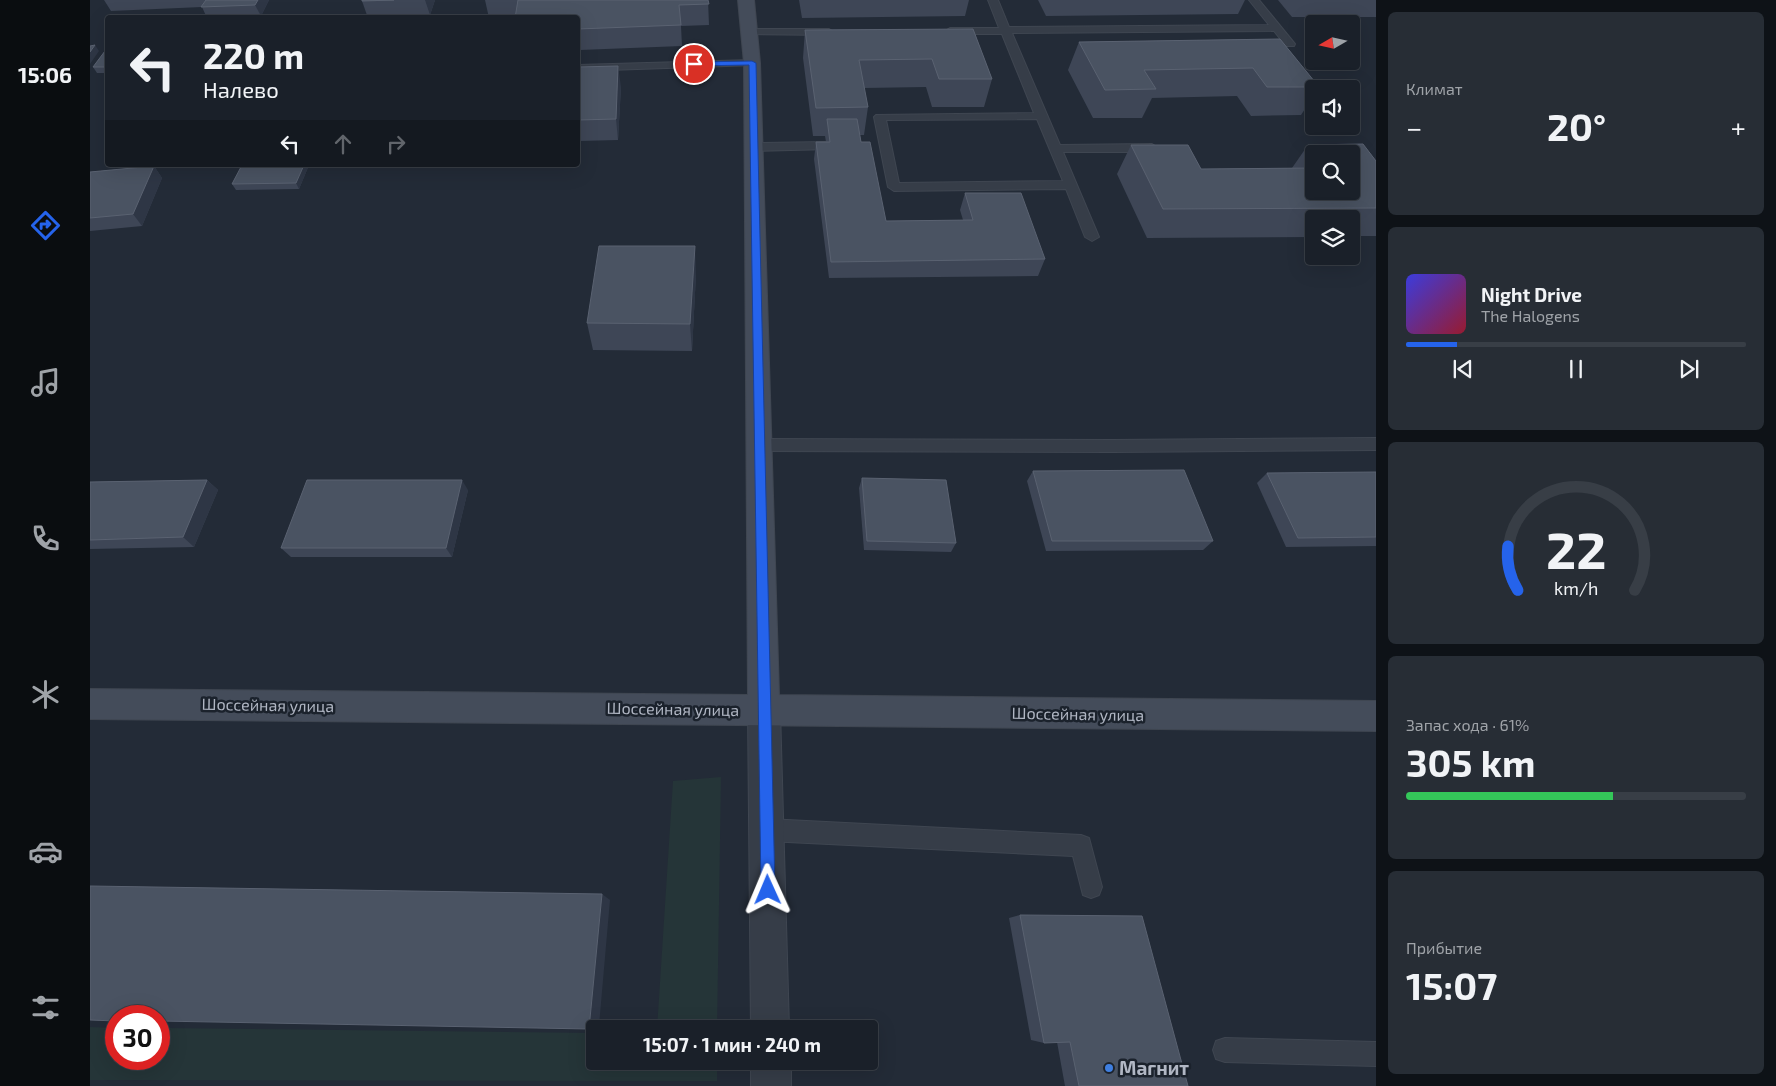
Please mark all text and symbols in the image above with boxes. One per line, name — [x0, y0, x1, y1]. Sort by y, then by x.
north arrow — [1305, 15, 1360, 70]
map controls — [1305, 15, 1360, 265]
text: 220 m — [203, 34, 304, 76]
icon: left — [120, 35, 185, 100]
pin — [673, 43, 715, 85]
icon: arrive — [680, 50, 708, 78]
text: 15:06 — [18, 61, 72, 87]
text: Налево — [203, 76, 279, 102]
text: Климат — [1406, 79, 1463, 98]
button: sound — [1305, 80, 1360, 135]
text: 20° — [1547, 103, 1606, 149]
text: − — [1406, 110, 1422, 144]
text: + — [1731, 110, 1746, 144]
icon: left — [276, 130, 304, 158]
icon: ahead — [329, 130, 357, 158]
icon: right — [382, 130, 410, 158]
button: search — [1305, 145, 1360, 200]
icon: directions — [28, 208, 63, 243]
button: layers — [1305, 210, 1360, 265]
text: Night Drive — [1481, 283, 1582, 306]
text: The Halogens — [1481, 306, 1580, 325]
icon: previous — [1449, 355, 1477, 383]
icon: pause — [1562, 355, 1590, 383]
icon: next — [1675, 355, 1703, 383]
icon: music — [28, 365, 63, 400]
text: 22 — [1546, 517, 1606, 579]
icon: phone — [28, 521, 63, 556]
text: km/h — [1554, 577, 1598, 599]
icon: climate — [28, 677, 63, 712]
street label: Шоссейная улица — [202, 694, 334, 716]
street label: Шоссейная улица — [607, 698, 739, 720]
street label: Шоссейная улица — [1012, 703, 1144, 725]
text: Запас хода · 61% — [1406, 715, 1529, 734]
text: 305 km — [1406, 739, 1535, 785]
icon: car — [28, 834, 63, 869]
position arrow — [741, 863, 793, 915]
text: Прибытие — [1406, 938, 1482, 957]
text: 15:07 — [1406, 962, 1497, 1008]
icon: filters — [28, 990, 63, 1025]
speed limit sign: 30 — [105, 1005, 170, 1070]
text: 15:07 · 1 мин · 240 m — [643, 1033, 821, 1056]
place label: Магнит — [1119, 1056, 1189, 1079]
marker: Магнит — [1103, 1062, 1115, 1074]

